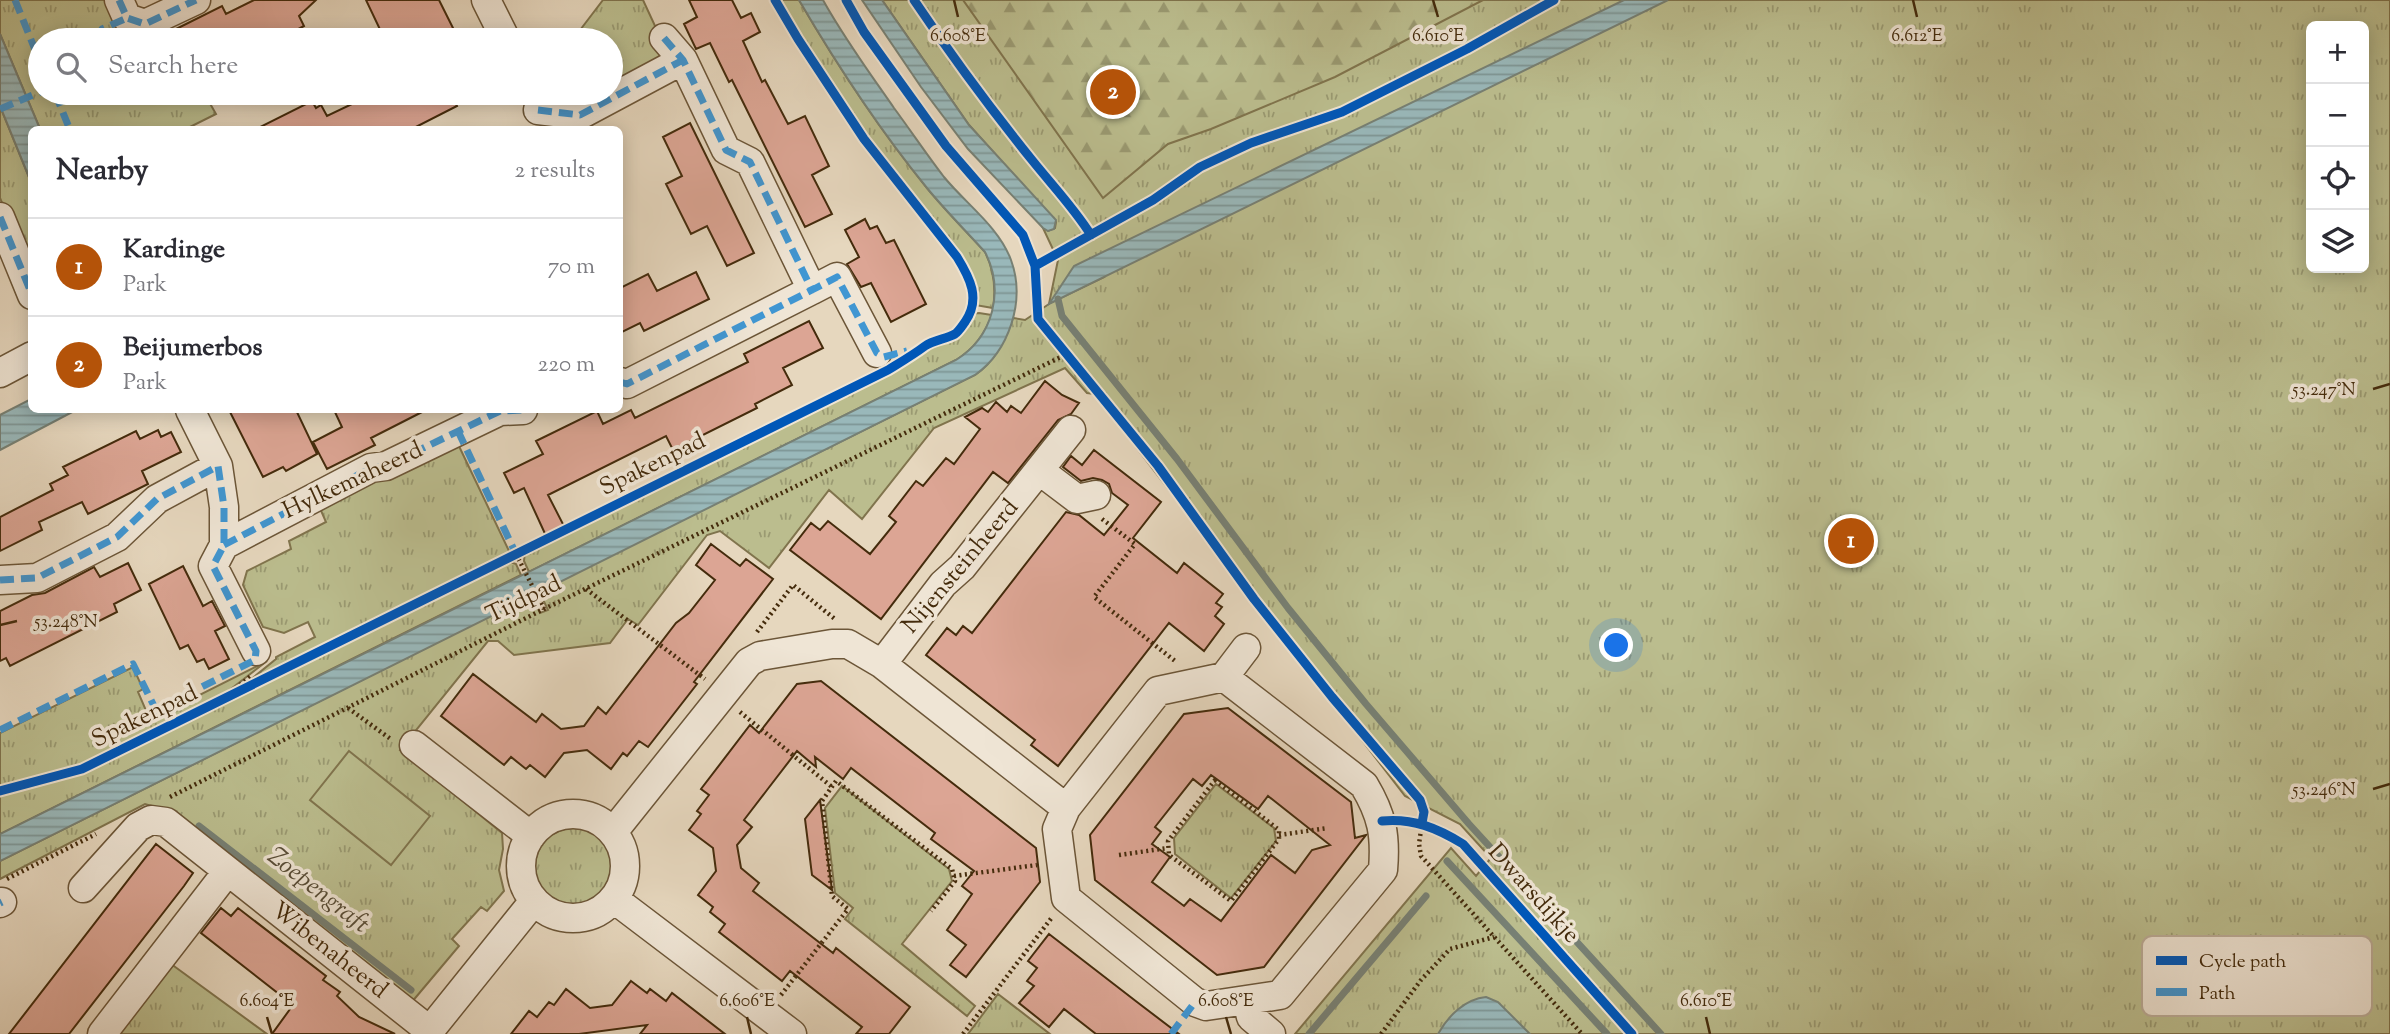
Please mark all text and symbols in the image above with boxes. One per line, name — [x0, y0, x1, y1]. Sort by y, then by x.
map controls — [2306, 21, 2369, 273]
button: + — [2306, 21, 2369, 84]
text: 6.608°E — [930, 24, 986, 50]
text: 6.610°E — [1412, 24, 1464, 50]
text: 6.612°E — [1891, 24, 1943, 50]
search box — [28, 28, 623, 105]
icon: search — [52, 48, 90, 86]
text: Search here — [108, 48, 238, 85]
pin: 2 — [1090, 66, 1136, 118]
button: − — [2306, 84, 2369, 147]
button: locate — [2306, 147, 2369, 210]
text: Nearby — [56, 150, 148, 193]
text: 2 results — [515, 155, 595, 188]
button: layers — [2306, 210, 2369, 273]
text: Kardinge — [123, 232, 225, 269]
text: 1 — [75, 251, 83, 284]
text: 70 m — [548, 251, 595, 284]
text: Park — [123, 269, 167, 302]
text: Beijumerbos — [123, 330, 263, 367]
text: 2 — [74, 349, 84, 382]
text: 220 m — [537, 349, 595, 382]
text: Park — [123, 367, 167, 400]
text: 53.247°N — [2291, 378, 2356, 404]
street label: Spakenpad — [594, 425, 712, 505]
street label: Hylkemaheerd — [277, 433, 429, 528]
street label: Nijensteinheerd — [894, 492, 1028, 642]
pin: 1 — [1828, 515, 1874, 567]
street label: Tijdpad — [481, 567, 568, 633]
text: 53.248°N — [33, 610, 98, 636]
your location — [1599, 628, 1633, 662]
street label: Spakenpad — [86, 677, 204, 757]
text: 53.246°N — [2291, 778, 2356, 804]
street label: Dwarsdijkje — [1479, 837, 1587, 951]
water label: Zoepengraft — [259, 839, 377, 943]
street label: Wibenaheerd — [263, 894, 395, 1008]
legend — [2142, 936, 2372, 1016]
text: Cycle path — [2199, 949, 2286, 976]
text: Path — [2199, 981, 2236, 1008]
text: 6.604°E — [240, 989, 295, 1015]
text: 6.606°E — [719, 989, 775, 1015]
text: 6.608°E — [1198, 989, 1254, 1015]
text: 6.610°E — [1680, 989, 1732, 1015]

